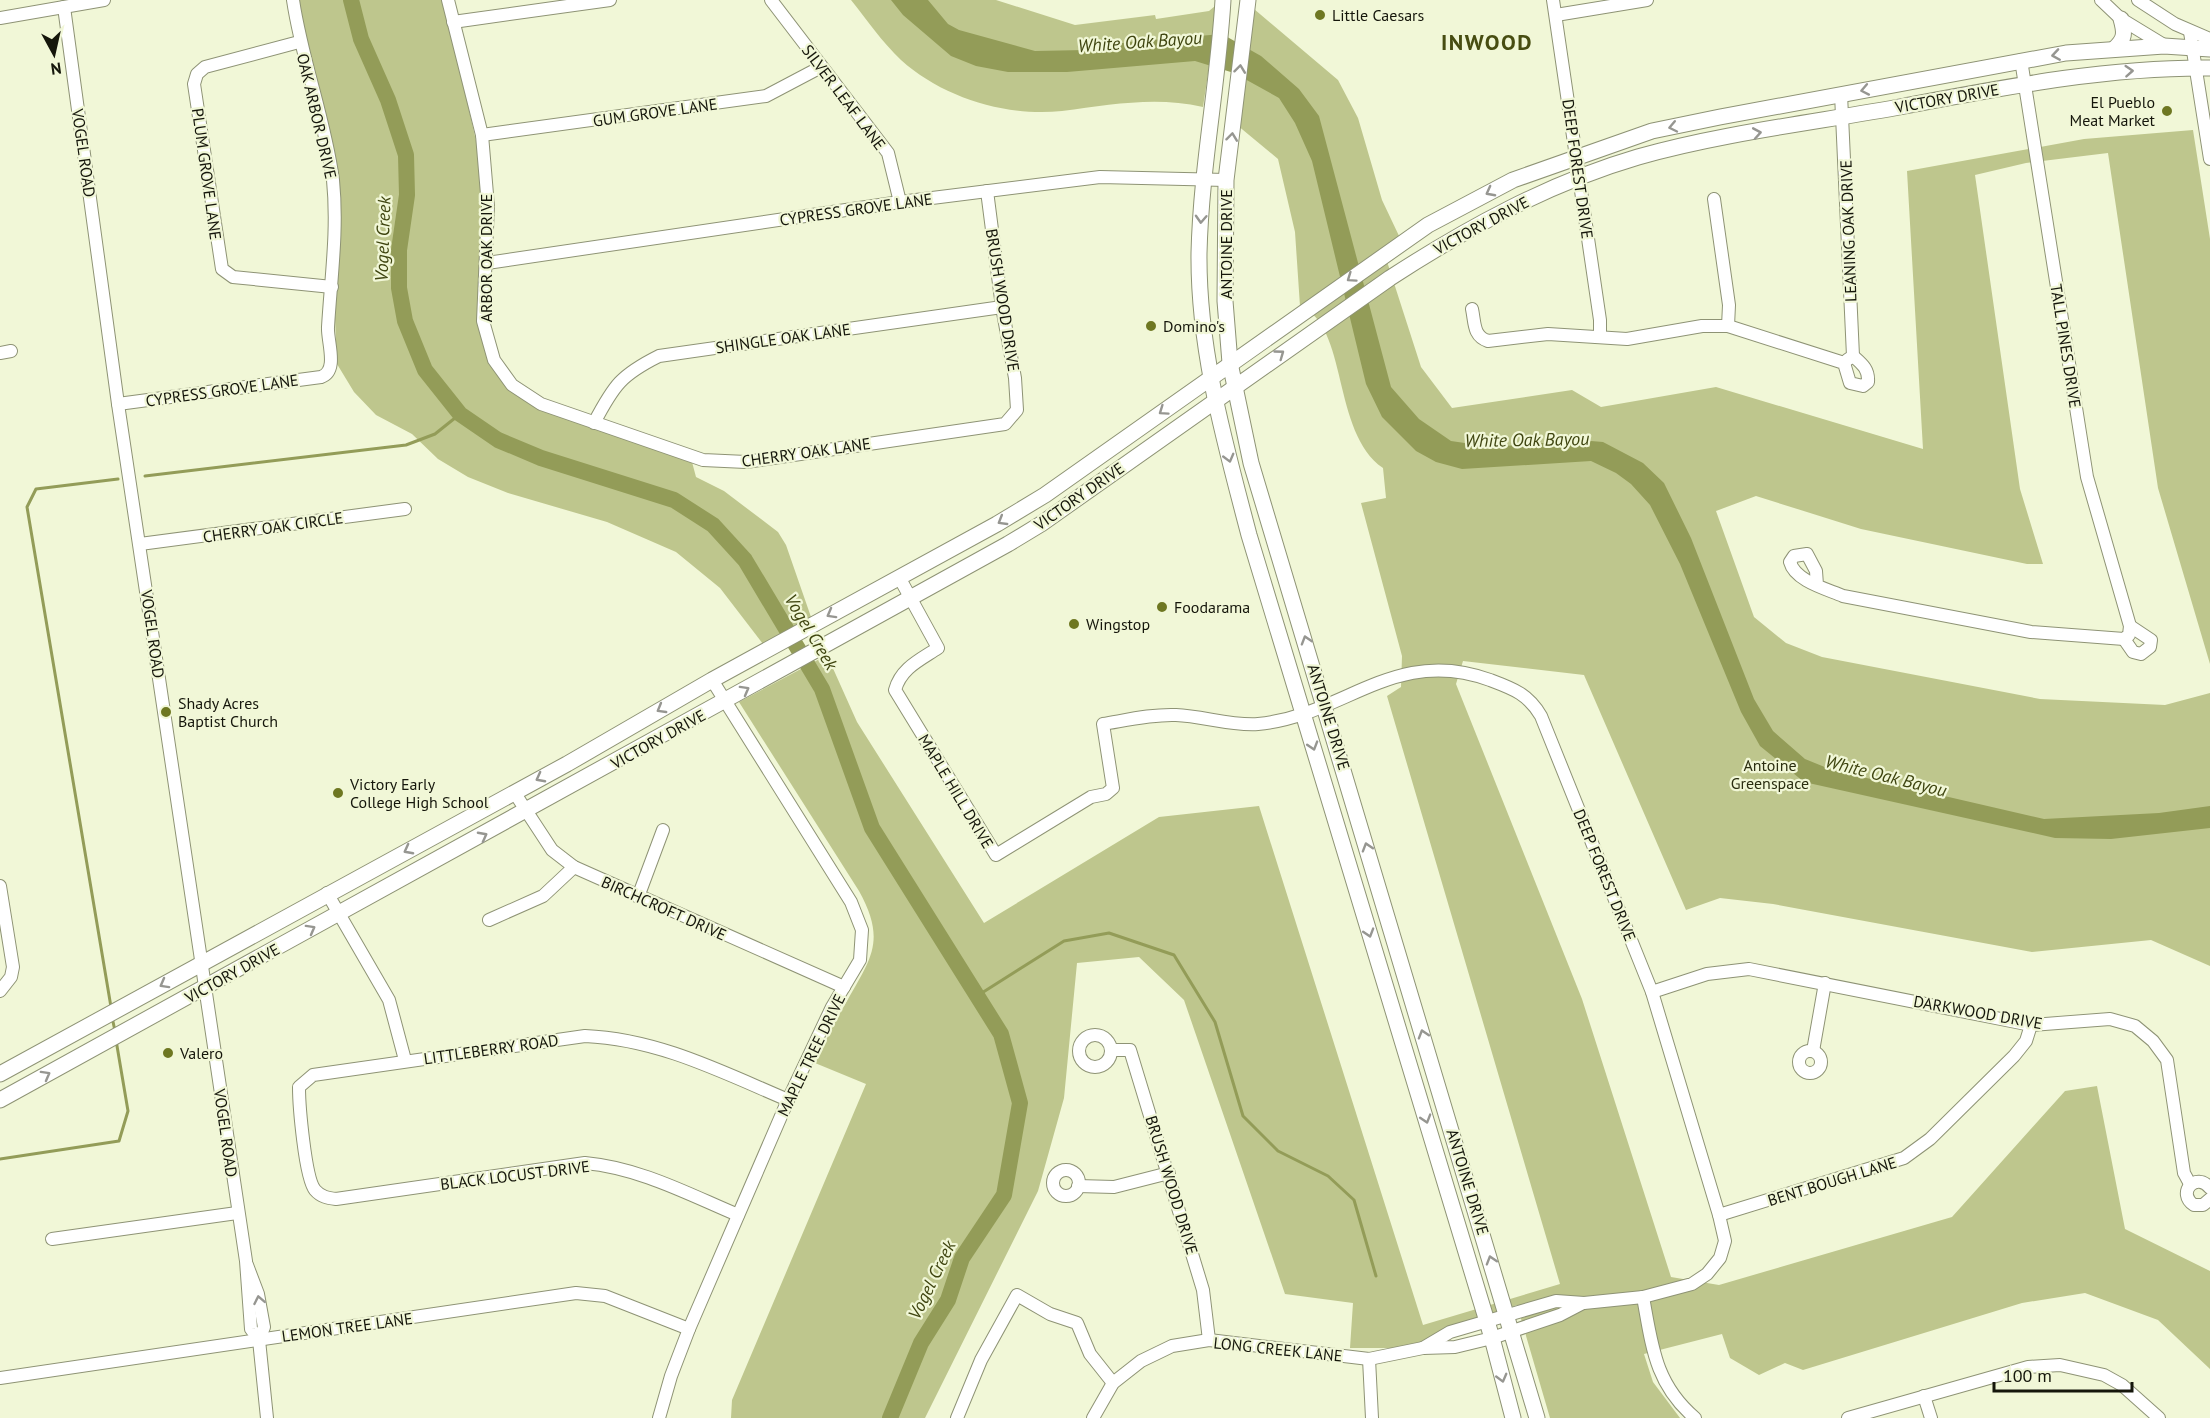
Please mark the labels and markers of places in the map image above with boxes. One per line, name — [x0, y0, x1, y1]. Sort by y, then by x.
place label: Little Caesars — [1332, 5, 1425, 25]
marker: Little Caesars — [1313, 8, 1327, 22]
place label: El Pueblo Meat Market — [2070, 92, 2156, 130]
marker: El Pueblo Meat Market — [2160, 104, 2174, 118]
place label: Domino's — [1163, 316, 1225, 336]
marker: Domino's — [1144, 319, 1158, 333]
place label: Foodarama — [1174, 597, 1250, 617]
marker: Foodarama — [1155, 600, 1169, 614]
place label: Wingstop — [1086, 614, 1150, 634]
marker: Wingstop — [1067, 617, 1081, 631]
place label: Shady Acres Baptist Church — [178, 693, 278, 731]
marker: Shady Acres Baptist Church — [159, 705, 173, 719]
place label: Victory Early College High School — [349, 774, 489, 812]
marker: Victory Early College High School — [331, 786, 345, 800]
place label: Valero — [179, 1043, 223, 1063]
marker: Valero — [161, 1046, 175, 1060]

